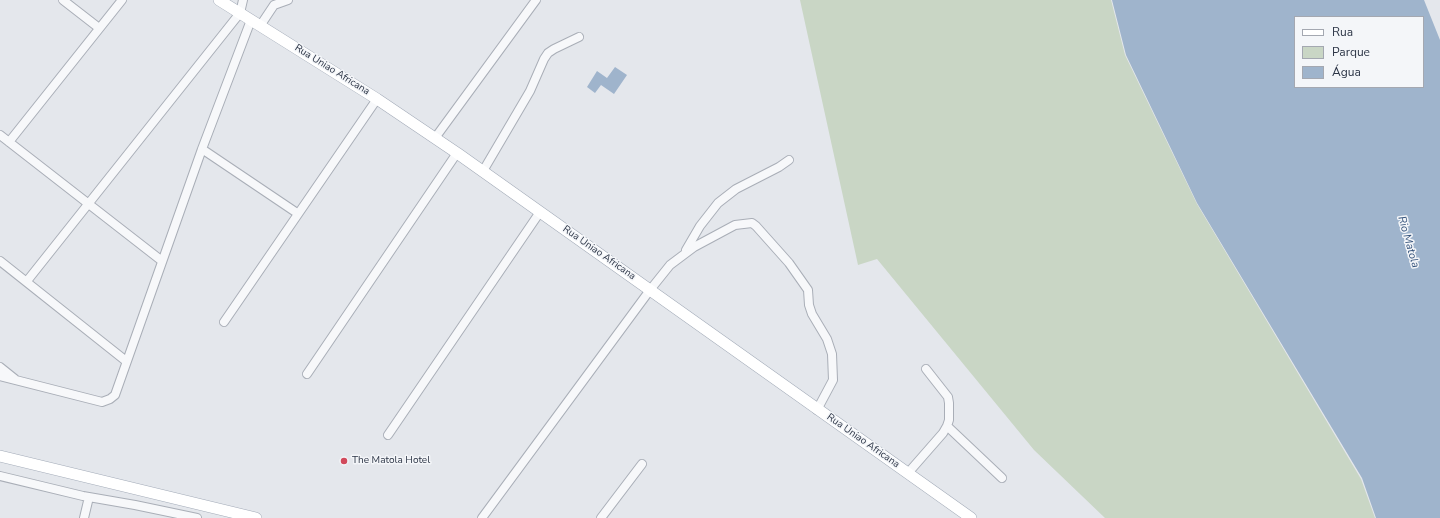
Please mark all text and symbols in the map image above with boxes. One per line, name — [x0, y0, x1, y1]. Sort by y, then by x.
legend — [1294, 16, 1424, 88]
text: Rua — [1332, 24, 1353, 40]
street label: Rua Uniao Africana — [292, 42, 372, 98]
text: Parque — [1332, 44, 1370, 60]
text: Água — [1332, 64, 1361, 80]
water label: Rio Matola — [1394, 215, 1422, 269]
street label: Rua Uniao Africana — [560, 223, 638, 283]
street label: Rua Uniao Africana — [824, 411, 902, 471]
place label: The Matola Hotel — [352, 455, 430, 467]
marker: The Matola Hotel — [339, 456, 349, 466]

